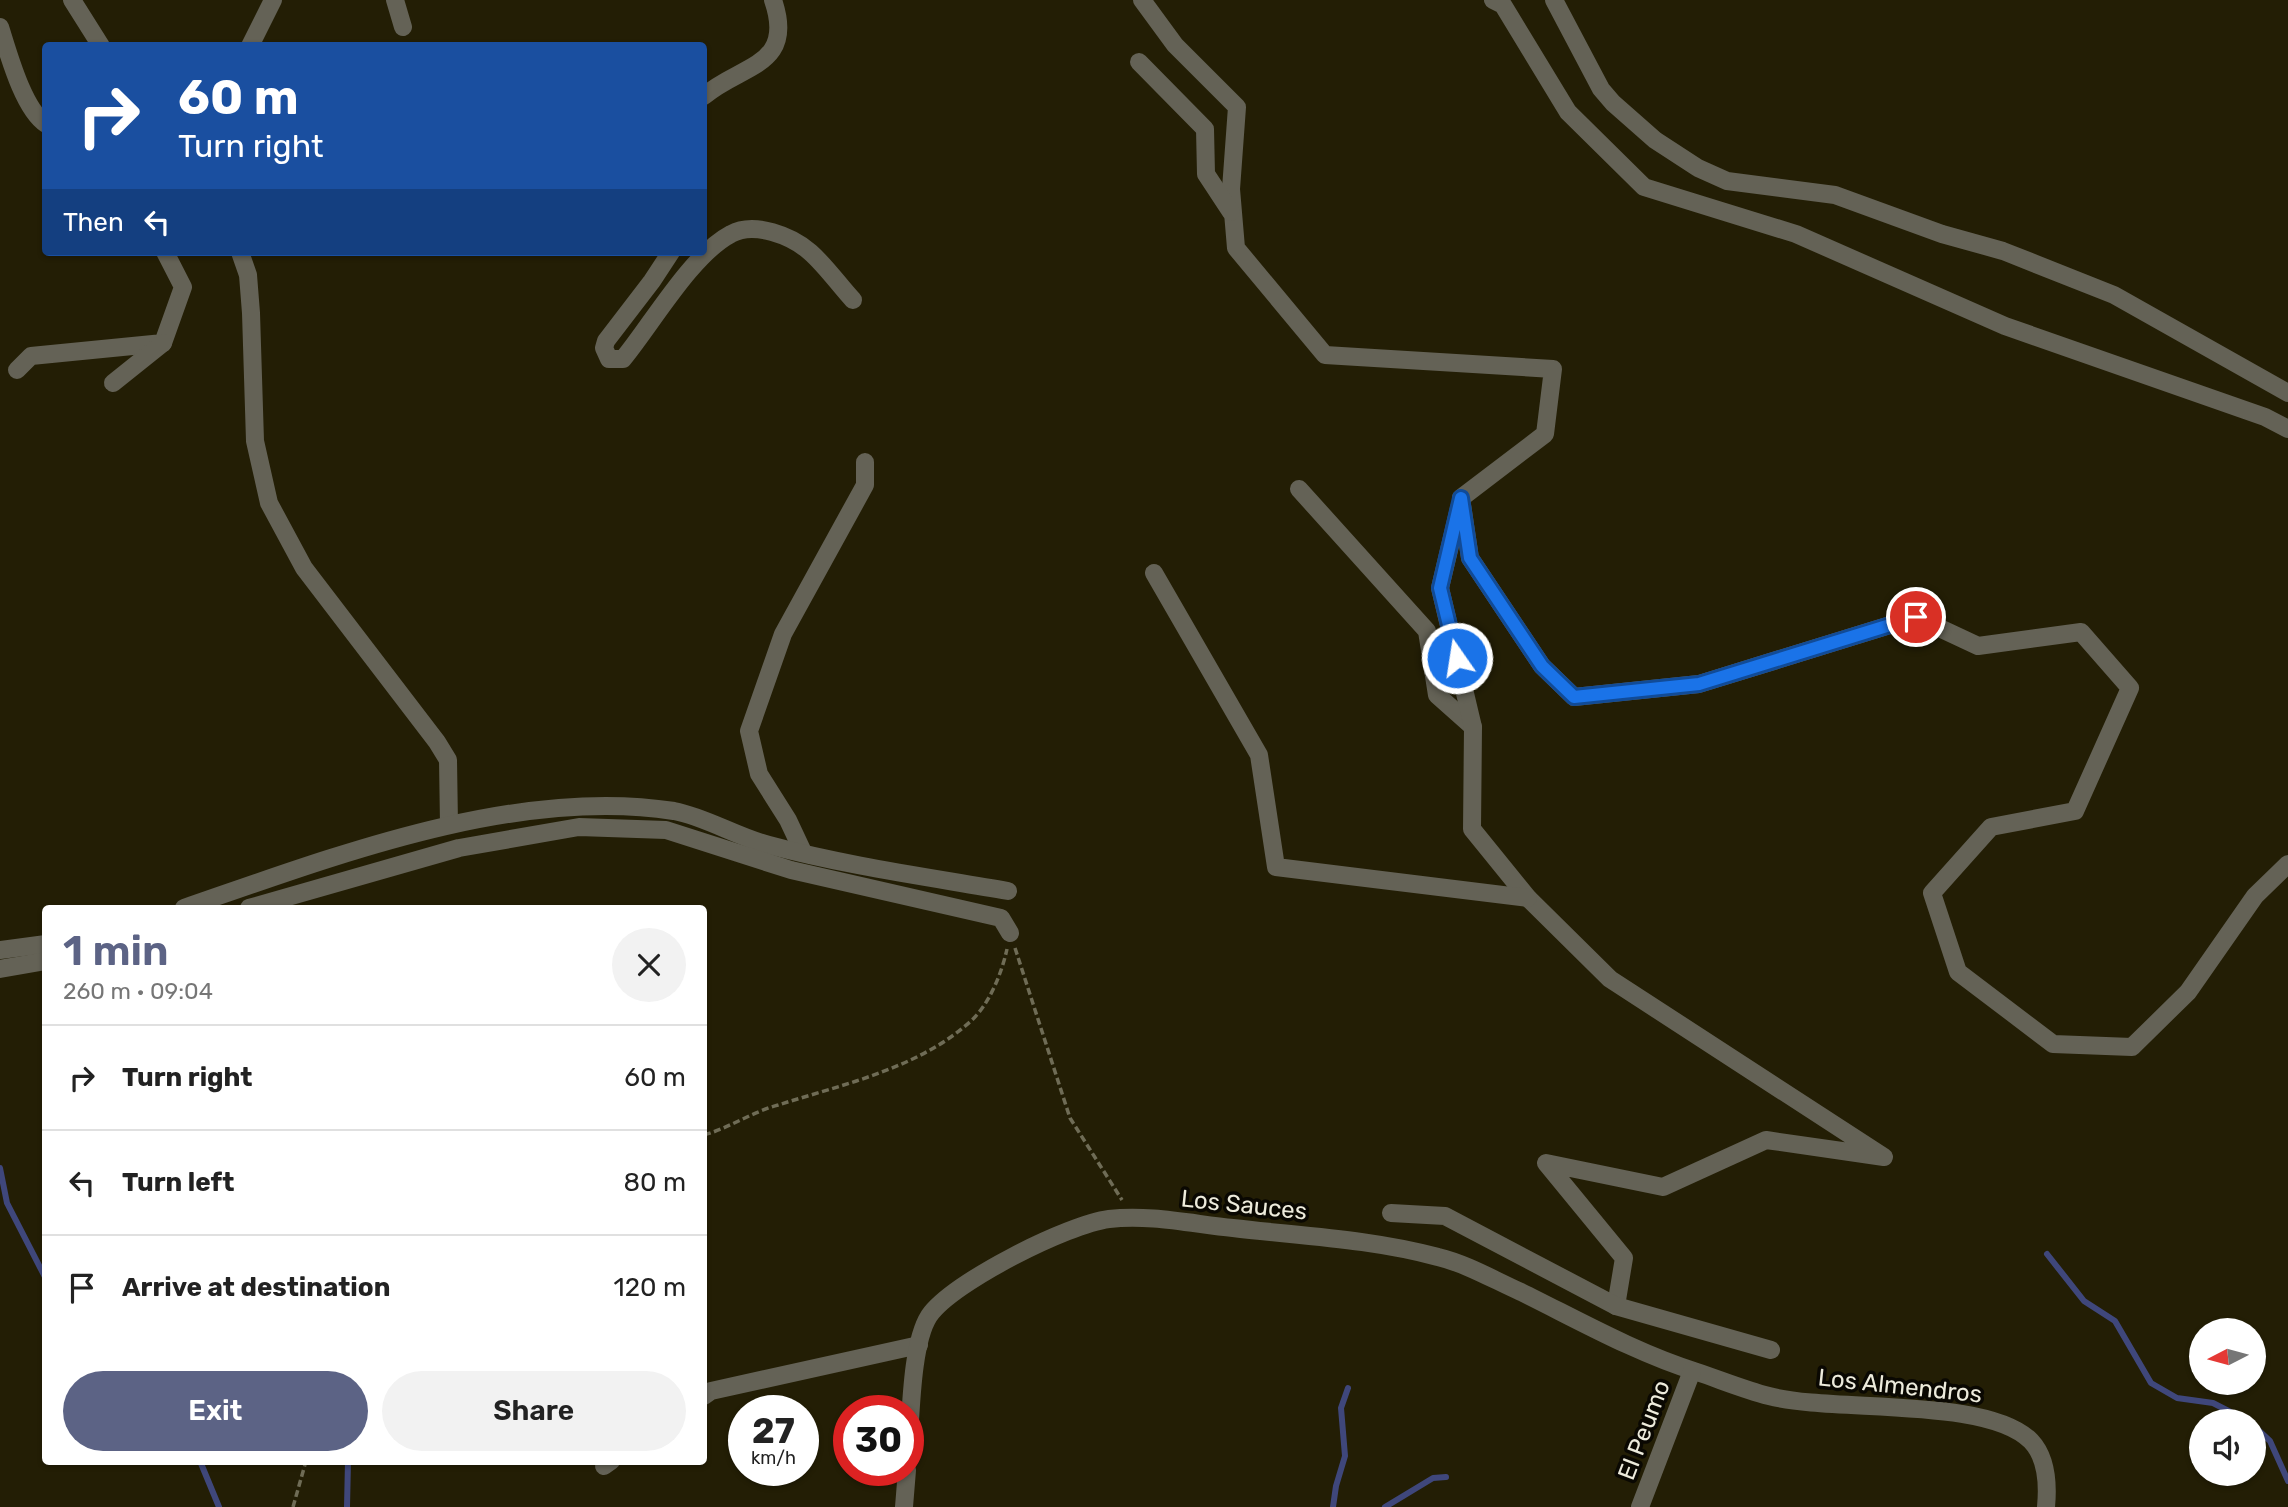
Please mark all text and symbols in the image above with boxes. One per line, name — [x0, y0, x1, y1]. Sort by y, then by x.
text: 60 m — [178, 68, 299, 126]
icon: right — [63, 70, 154, 161]
text: Turn right — [178, 127, 323, 165]
icon: left — [138, 203, 176, 241]
text: Then — [63, 207, 124, 238]
pin — [1886, 587, 1946, 647]
icon: arrive — [1897, 598, 1935, 636]
position arrow — [1420, 621, 1494, 695]
text: 1 min — [63, 926, 169, 976]
button: close — [612, 928, 686, 1002]
text: 260 m · 09:04 — [63, 977, 213, 1005]
icon: right — [63, 1059, 101, 1097]
text: Turn right — [122, 1062, 252, 1093]
text: 60 m — [624, 1062, 686, 1093]
icon: left — [63, 1164, 101, 1202]
text: Turn left — [122, 1167, 234, 1198]
text: 80 m — [623, 1167, 686, 1198]
street label: Los Sauces — [1180, 1184, 1308, 1226]
icon: arrive — [63, 1269, 101, 1307]
text: Arrive at destination — [122, 1272, 390, 1303]
text: 120 m — [614, 1272, 686, 1303]
north arrow — [2189, 1318, 2266, 1395]
map controls — [2189, 1318, 2266, 1486]
street label: Los Almendros — [1817, 1363, 1983, 1409]
button: Exit — [63, 1371, 368, 1451]
button: Share — [382, 1371, 686, 1451]
street label: El Peumo — [1612, 1376, 1676, 1484]
speed limit sign: 30 — [833, 1395, 924, 1486]
button: sound — [2189, 1409, 2266, 1486]
text: 27 — [752, 1410, 795, 1452]
text: km/h — [751, 1447, 796, 1469]

